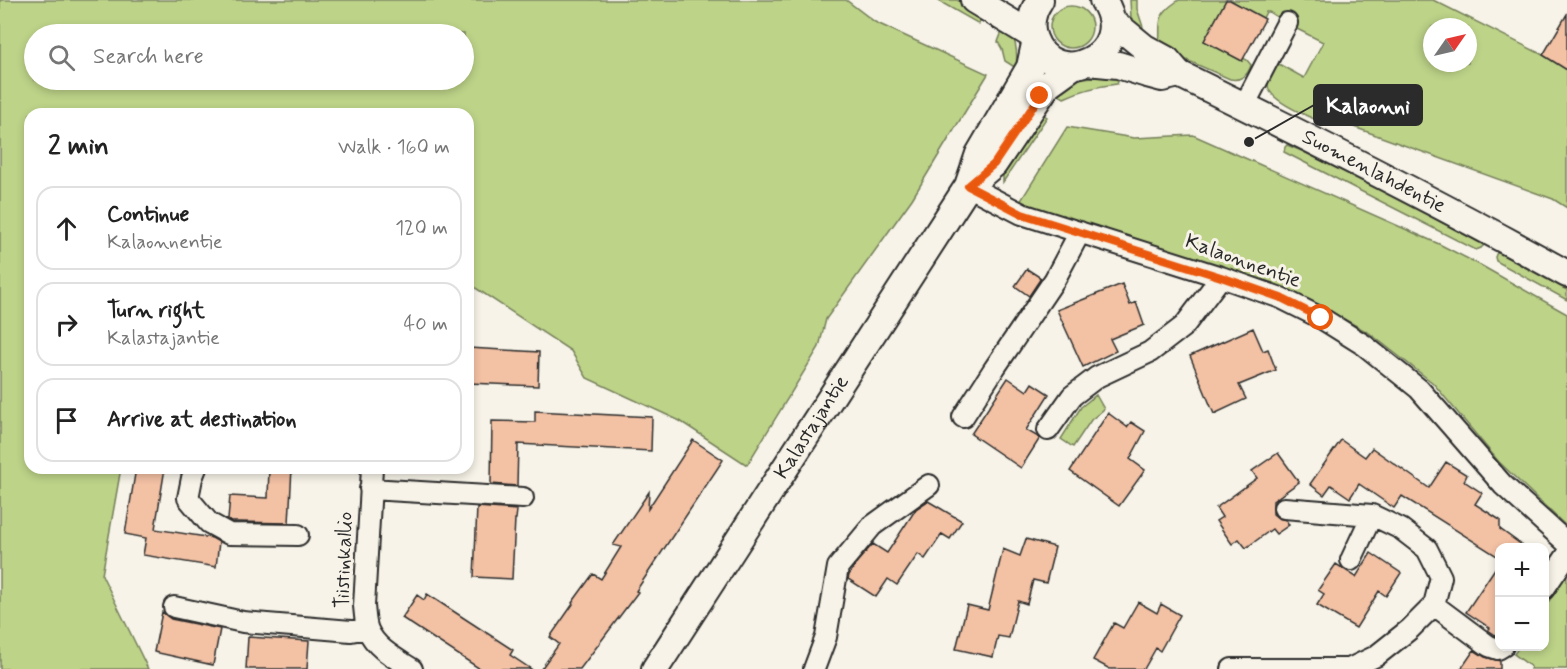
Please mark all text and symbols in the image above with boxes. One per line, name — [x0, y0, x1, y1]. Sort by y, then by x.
north arrow — [1423, 18, 1477, 72]
search box — [24, 24, 474, 90]
icon: search — [45, 41, 78, 74]
text: Search here — [93, 43, 204, 71]
route end — [1026, 82, 1052, 108]
callout: Kalaonni — [1314, 85, 1422, 125]
text: Kalaonni — [1326, 93, 1410, 121]
street label: Suomenlahdentie — [1297, 123, 1451, 220]
text: 2 min — [48, 130, 109, 164]
text: Walk · 160 m — [338, 134, 450, 161]
text: Continue — [107, 201, 189, 229]
icon: ahead — [50, 212, 83, 245]
text: 120 m — [395, 215, 448, 242]
street label: Kalaonnentie — [1181, 227, 1305, 295]
text: Kalaonnentie — [107, 229, 223, 256]
text: Turn right — [107, 297, 205, 325]
route start — [1307, 304, 1333, 330]
icon: right — [50, 308, 83, 341]
text: 40 m — [404, 311, 448, 338]
text: Kalastajantie — [107, 325, 220, 352]
street label: Kalastajantie — [768, 370, 856, 485]
icon: arrive — [50, 404, 83, 437]
text: Arrive at destination — [107, 406, 297, 434]
street label: Tiistinkallio — [328, 511, 360, 609]
map controls — [1495, 543, 1549, 651]
button: + — [1495, 543, 1549, 597]
button: − — [1495, 597, 1549, 651]

